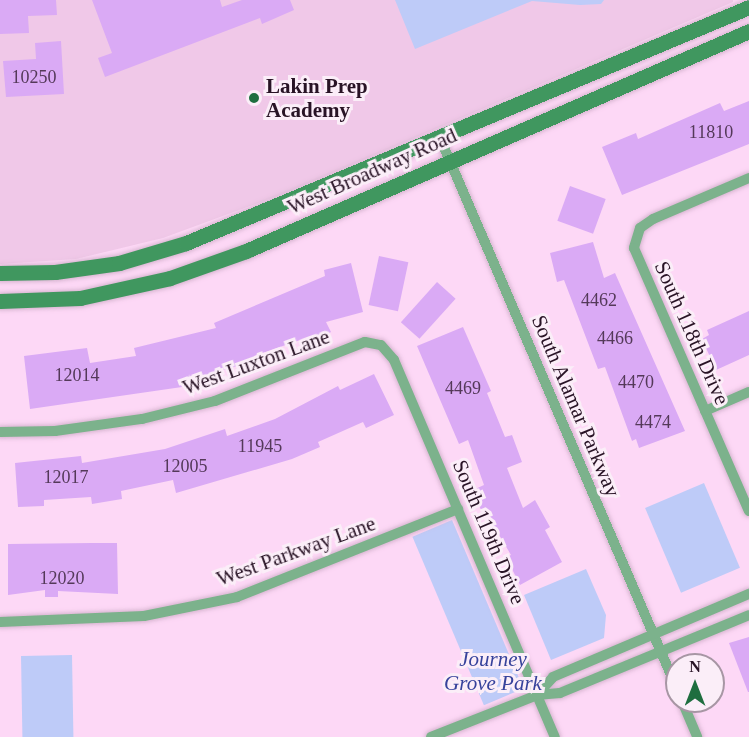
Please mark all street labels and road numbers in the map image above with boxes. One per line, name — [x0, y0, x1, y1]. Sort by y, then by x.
street label: West Broadway Road — [283, 122, 461, 220]
street label: South 118th Drive — [649, 257, 735, 409]
street label: South Alamar Parkway — [526, 311, 626, 501]
street label: West Luxton Lane — [179, 324, 333, 400]
street label: South 119th Drive — [447, 456, 531, 608]
street label: West Parkway Lane — [213, 511, 379, 591]

